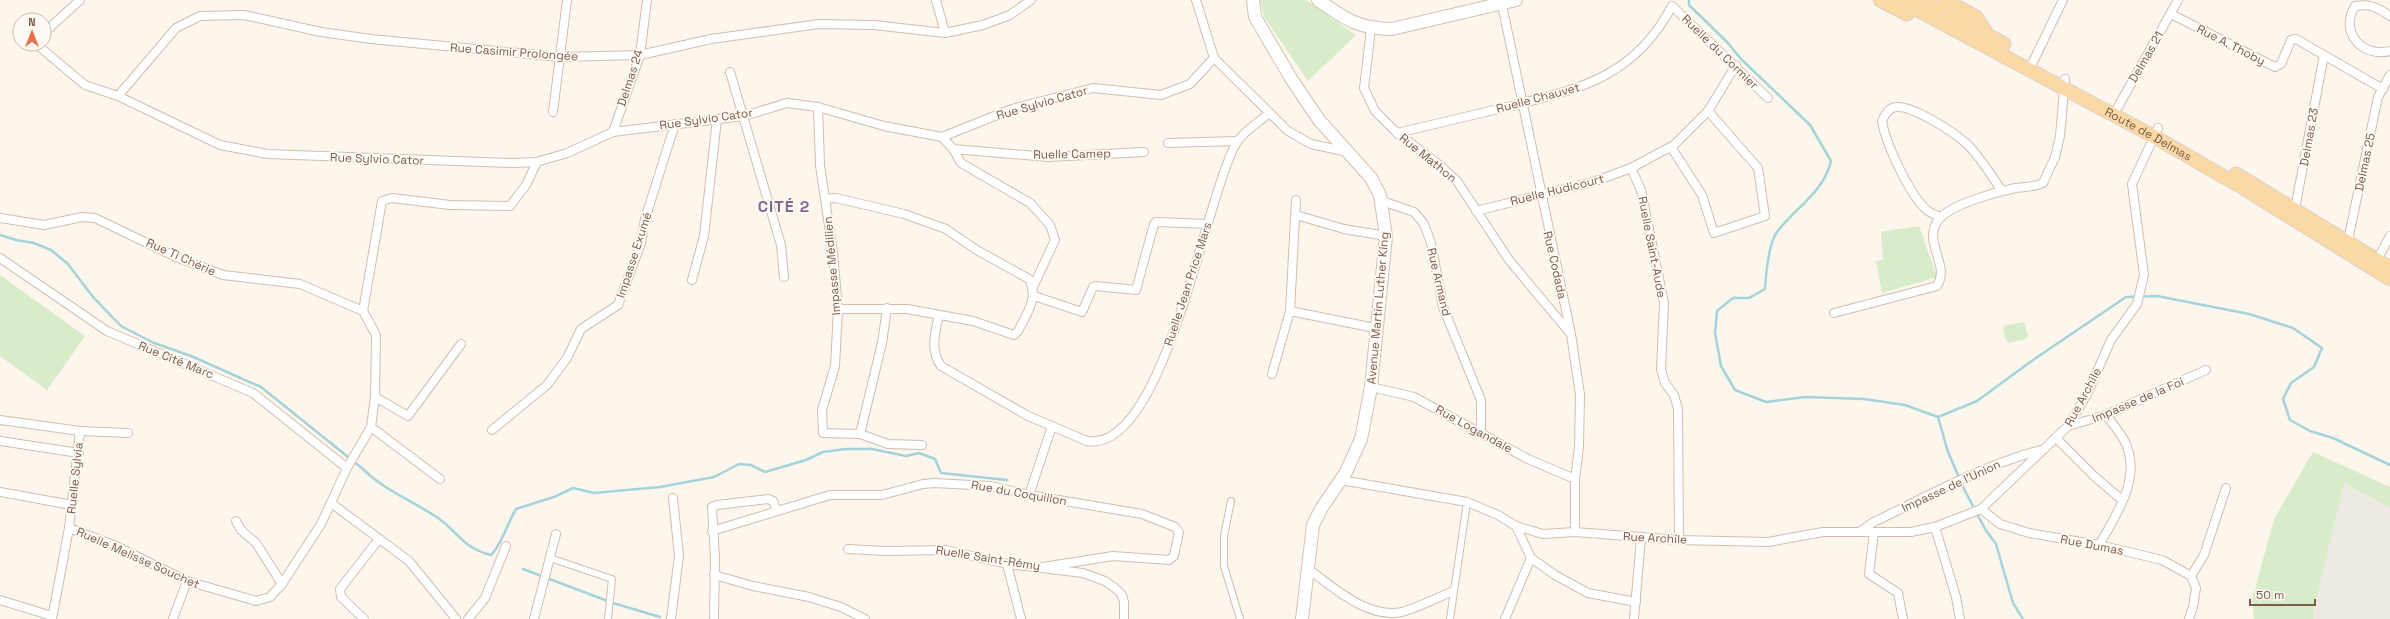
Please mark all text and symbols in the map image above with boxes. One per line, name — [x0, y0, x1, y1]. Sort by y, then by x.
street label: Ruelle du Cormier — [1678, 11, 1762, 93]
north arrow — [12, 12, 52, 52]
text: N — [28, 15, 36, 29]
street label: Rue A. Thoby — [2194, 21, 2268, 69]
street label: Delmas 21 — [2125, 28, 2167, 86]
street label: Rue Casimir Prolongée — [449, 40, 579, 64]
street label: Delmas 24 — [613, 47, 647, 109]
street label: Ruelle Chauvet — [1494, 79, 1582, 117]
street label: Rue Sylvio Cator — [995, 82, 1090, 124]
street label: Rue Sylvio Cator — [658, 104, 754, 133]
street label: Route de Delmas — [2102, 104, 2195, 165]
street label: Delmas 23 — [2296, 107, 2322, 167]
street label: Rue Mathon — [1396, 130, 1460, 186]
street label: Delmas 25 — [2351, 131, 2379, 193]
street label: Ruelle Camep — [1033, 145, 1111, 163]
street label: Rue Sylvio Cator — [330, 149, 425, 169]
street label: Ruelle Hudicourt — [1509, 171, 1605, 209]
street label: Ruelle Saint-Aude — [1634, 195, 1670, 299]
district label: CITÉ 2 — [758, 196, 810, 217]
street label: Impasse Exumé — [613, 210, 655, 300]
street label: Impasse Médilien — [820, 216, 844, 316]
street label: Ruelle Jean Price Mars — [1160, 220, 1216, 348]
street label: Rue Codada — [1539, 229, 1571, 301]
street label: Avenue Martin Luther King — [1363, 231, 1393, 385]
street label: Rue Ti Chérie — [144, 235, 218, 279]
street label: Rue Armand — [1423, 246, 1455, 318]
street label: Rue Cité Marc — [136, 338, 216, 382]
street label: Rue Archile — [2061, 365, 2105, 429]
street label: Impasse de la Foi — [2090, 373, 2186, 427]
street label: Rue Logandale — [1433, 401, 1515, 457]
street label: Ruelle Sylvia — [63, 441, 87, 515]
street label: Impasse de l'Union — [1899, 456, 2003, 516]
street label: Rue du Coquillon — [970, 477, 1068, 509]
street label: Ruelle Melisse Souchet — [74, 524, 202, 592]
street label: Rue Archile — [1622, 528, 1688, 548]
street label: Rue Dumas — [2059, 531, 2125, 559]
street label: Ruelle Saint-Rémy — [935, 542, 1041, 574]
scale bar — [2250, 581, 2315, 607]
text: 50 m — [2256, 587, 2284, 603]

